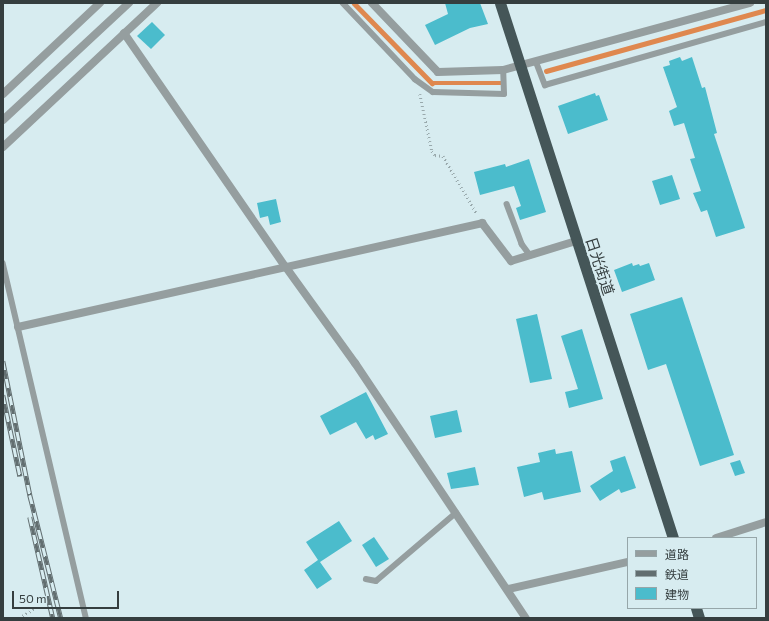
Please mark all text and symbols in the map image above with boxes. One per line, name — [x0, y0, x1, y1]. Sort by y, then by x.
street label: 日光街道 — [582, 235, 618, 297]
legend — [627, 537, 757, 609]
text: 道路 — [665, 547, 689, 561]
text: 鉄道 — [665, 567, 689, 581]
scale bar — [14, 583, 121, 609]
text: 建物 — [665, 587, 689, 601]
text: 50 m — [19, 591, 47, 605]

